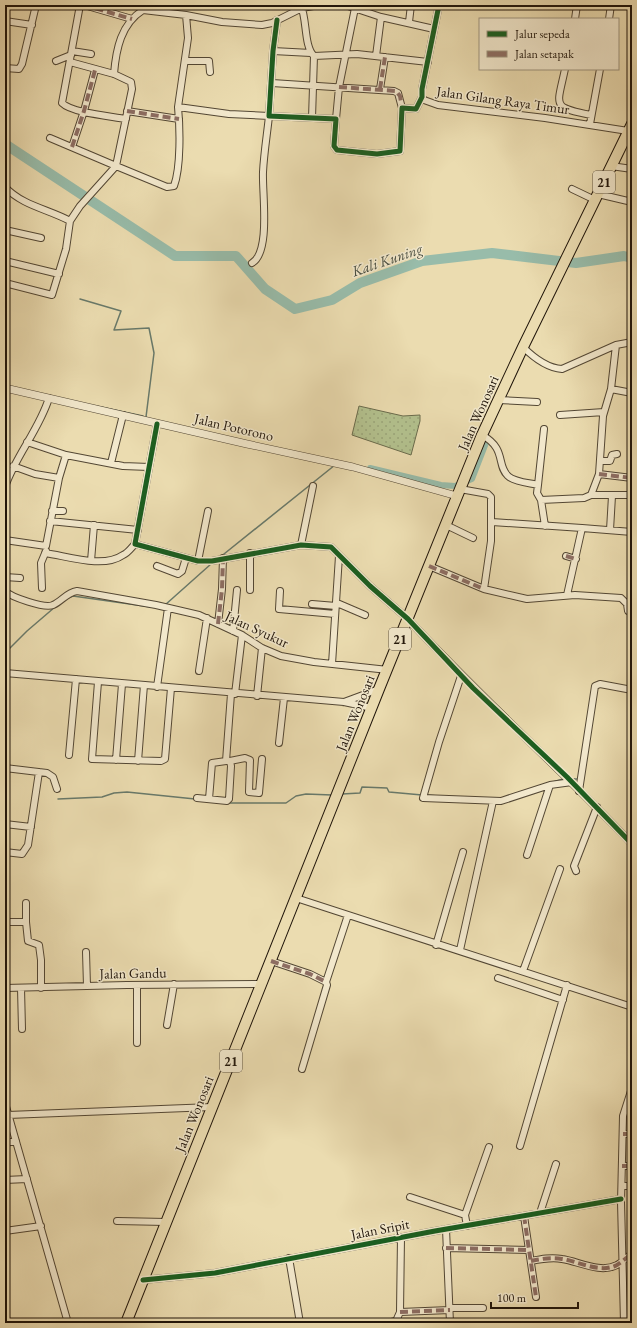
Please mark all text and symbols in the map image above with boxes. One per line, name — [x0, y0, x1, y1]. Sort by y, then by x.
legend — [479, 18, 619, 70]
text: Jalur sepeda — [514, 26, 570, 42]
text: Jalan setapak — [514, 46, 574, 62]
street label: Jalan Gilang Raya Timur — [434, 82, 571, 118]
road number: 21 — [593, 171, 615, 193]
water label: Kali Kuning — [348, 238, 425, 281]
street label: Jalan Wonosari — [453, 372, 503, 454]
street label: Jalan Potorono — [192, 409, 275, 445]
street label: Jalan Syukur — [221, 606, 292, 652]
road number: 21 — [389, 628, 411, 650]
street label: Jalan Wonosari — [331, 672, 379, 755]
street label: Jalan Gandu — [98, 963, 167, 983]
road number: 21 — [220, 1050, 242, 1072]
street label: Jalan Wonosari — [170, 1073, 218, 1156]
street label: Jalan Sripit — [348, 1214, 411, 1244]
scale bar — [491, 1284, 578, 1310]
text: 100 m — [497, 1290, 527, 1306]

